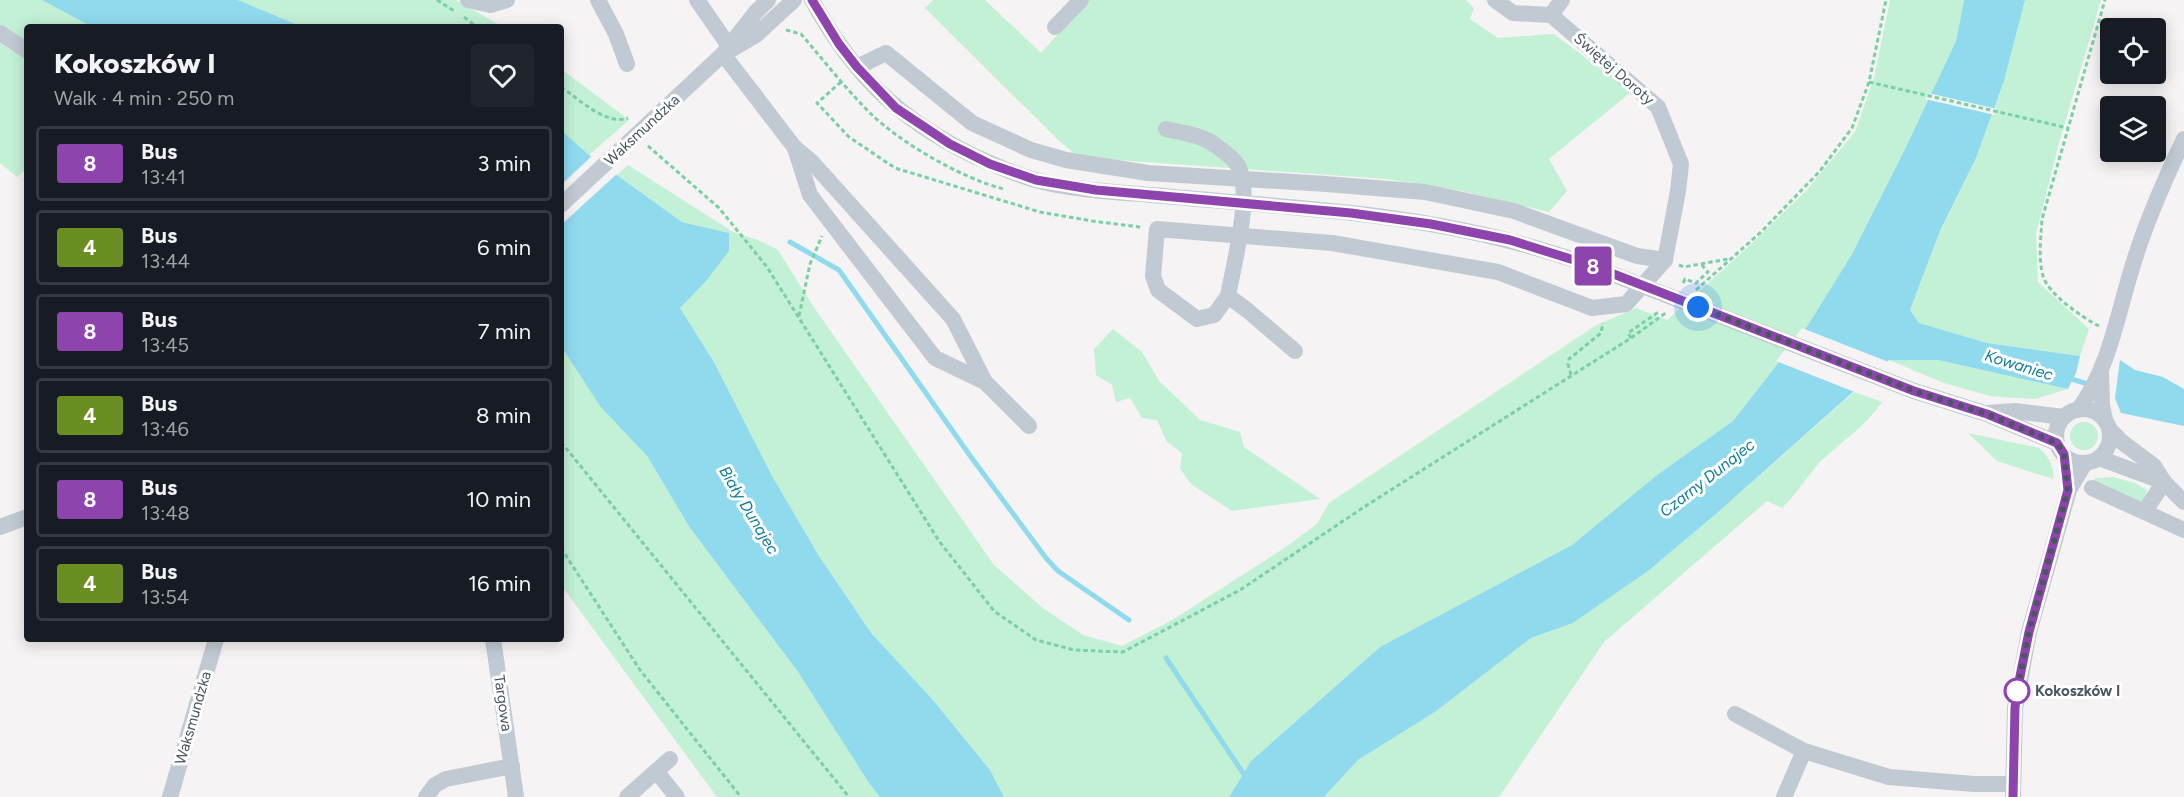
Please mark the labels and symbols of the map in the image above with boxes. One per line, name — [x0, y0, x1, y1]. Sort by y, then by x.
street label: Świętej Doroty — [1570, 29, 1658, 109]
street label: Waksmundzka — [601, 91, 683, 169]
line badge: 8 — [1574, 246, 1612, 286]
your location — [1683, 292, 1713, 322]
water label: Kowaniec — [1982, 346, 2056, 384]
water label: Czarny Dunajec — [1656, 435, 1758, 521]
water label: Biały Dunajec — [715, 462, 783, 558]
street label: Waksmundzka — [171, 669, 215, 767]
street label: Targowa — [490, 674, 516, 732]
marker: Kokoszków I — [2004, 678, 2030, 704]
place label: Kokoszków I — [2035, 682, 2120, 700]

